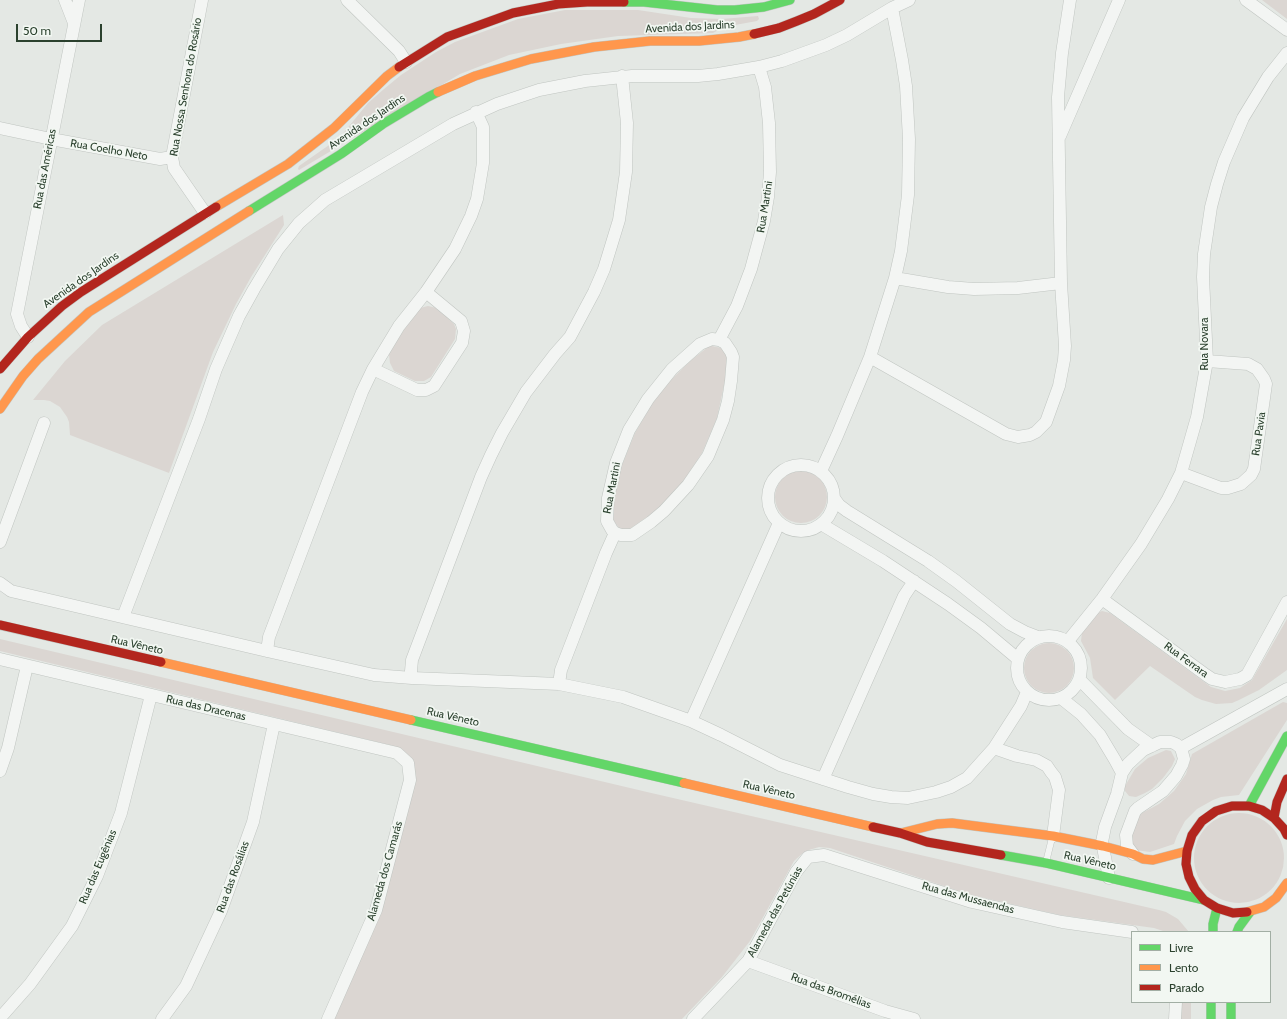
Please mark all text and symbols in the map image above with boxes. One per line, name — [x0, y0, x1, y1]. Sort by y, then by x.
scale bar — [18, 16, 104, 42]
street label: Rua Nossa Senhora do Rosário — [167, 17, 205, 157]
street label: Avenida dos Jardins — [645, 18, 735, 36]
text: 50 m — [23, 23, 51, 38]
street label: Avenida dos Jardins — [326, 92, 408, 152]
street label: Rua das Américas — [31, 128, 59, 210]
street label: Rua Coelho Neto — [69, 137, 149, 163]
street label: Rua Martini — [754, 180, 776, 234]
street label: Avenida dos Jardins — [41, 249, 121, 311]
street label: Rua Novara — [1198, 318, 1212, 370]
street label: Rua Pavia — [1249, 411, 1269, 457]
street label: Rua Martini — [601, 461, 623, 515]
street label: Rua Vêneto — [110, 633, 164, 657]
street label: Rua Ferrara — [1161, 639, 1211, 681]
street label: Rua das Dracenas — [165, 692, 247, 724]
street label: Rua Vêneto — [426, 705, 480, 729]
street label: Rua Vêneto — [742, 778, 796, 802]
street label: Alameda dos Camarás — [364, 820, 406, 922]
street label: Rua das Eugênias — [76, 828, 120, 906]
street label: Rua das Rosálias — [214, 839, 252, 915]
street label: Rua Vêneto — [1063, 849, 1117, 873]
street label: Alameda das Petúnias — [745, 864, 805, 960]
street label: Rua das Mussaendas — [920, 879, 1016, 917]
legend — [1131, 931, 1271, 1003]
text: Livre — [1169, 940, 1193, 955]
text: Lento — [1169, 960, 1198, 975]
street label: Rua das Bromélias — [789, 970, 873, 1012]
text: Parado — [1169, 980, 1204, 995]

